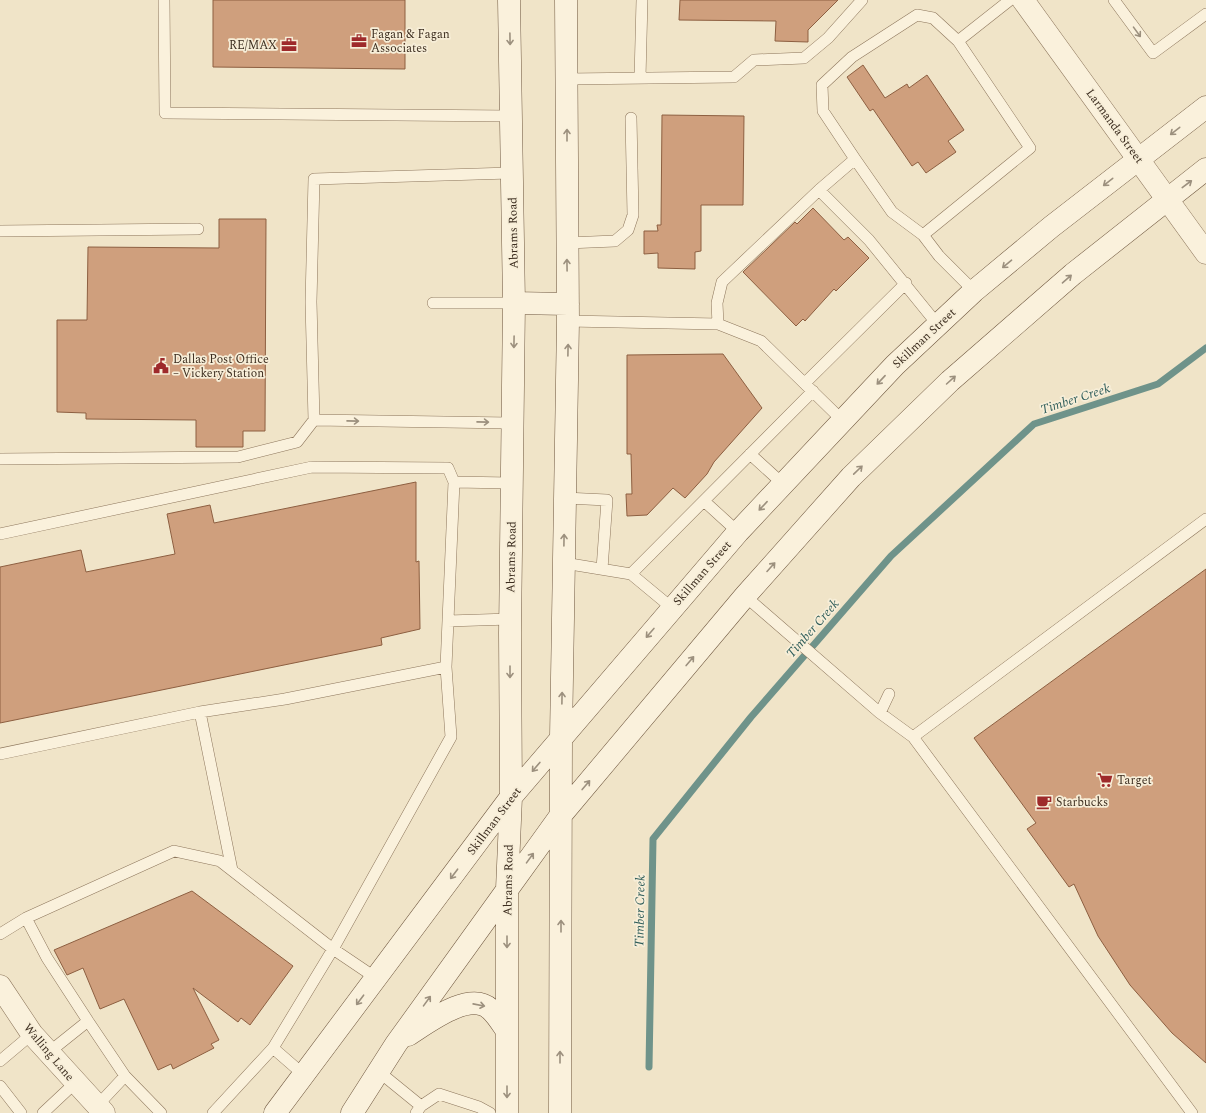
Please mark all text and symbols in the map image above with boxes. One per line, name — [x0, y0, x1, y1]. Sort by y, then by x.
place label: Fagan & Fagan Associates — [371, 25, 450, 58]
one-way arrow — [1133, 26, 1141, 37]
office icon: Fagan & Fagan Associates — [350, 32, 368, 50]
one-way arrow — [506, 32, 514, 45]
place label: RE/MAX — [229, 36, 277, 55]
office icon: RE/MAX — [280, 36, 298, 54]
street label: Larmanda Street — [1081, 85, 1148, 168]
one-way arrow — [1170, 126, 1181, 135]
one-way arrow — [563, 129, 571, 142]
one-way arrow — [1103, 178, 1114, 187]
one-way arrow — [1181, 180, 1192, 188]
street label: Abrams Road — [503, 197, 524, 269]
one-way arrow — [563, 259, 571, 272]
one-way arrow — [1002, 259, 1012, 268]
one-way arrow — [1062, 274, 1073, 283]
street label: Skillman Street — [888, 304, 961, 373]
one-way arrow — [510, 335, 517, 348]
one-way arrow — [564, 344, 571, 357]
place label: Dallas Post Office – Vickery Station — [173, 350, 269, 383]
public building icon: Dallas Post Office – Vickery Station — [152, 357, 170, 375]
one-way arrow — [876, 375, 885, 386]
one-way arrow — [946, 375, 956, 385]
water label: Timber Creek — [1038, 378, 1113, 420]
one-way arrow — [346, 417, 359, 425]
one-way arrow — [476, 418, 489, 426]
one-way arrow — [853, 466, 863, 475]
one-way arrow — [758, 501, 767, 511]
street label: Abrams Road — [501, 521, 522, 593]
one-way arrow — [561, 534, 568, 547]
street label: Skillman Street — [669, 536, 736, 610]
one-way arrow — [766, 562, 775, 572]
water label: Timber Creek — [781, 595, 844, 663]
one-way arrow — [646, 628, 655, 639]
one-way arrow — [685, 656, 694, 666]
one-way arrow — [506, 665, 514, 678]
one-way arrow — [558, 692, 566, 705]
one-way arrow — [532, 761, 541, 772]
supermarket icon: Target — [1096, 771, 1114, 789]
place label: Target — [1117, 771, 1152, 790]
one-way arrow — [582, 779, 591, 790]
street label: Skillman Street — [462, 783, 526, 859]
cafe icon: Starbucks — [1035, 793, 1053, 811]
place label: Starbucks — [1056, 793, 1108, 812]
street label: Abrams Road — [498, 844, 519, 916]
one-way arrow — [526, 852, 534, 863]
one-way arrow — [450, 868, 459, 879]
water label: Timber Creek — [629, 875, 651, 947]
one-way arrow — [557, 920, 565, 933]
one-way arrow — [503, 935, 511, 948]
one-way arrow — [355, 994, 364, 1005]
one-way arrow — [423, 996, 431, 1007]
one-way arrow — [473, 1001, 486, 1009]
street label: Walling Lane — [19, 1019, 79, 1086]
one-way arrow — [556, 1051, 564, 1064]
one-way arrow — [503, 1085, 511, 1098]

